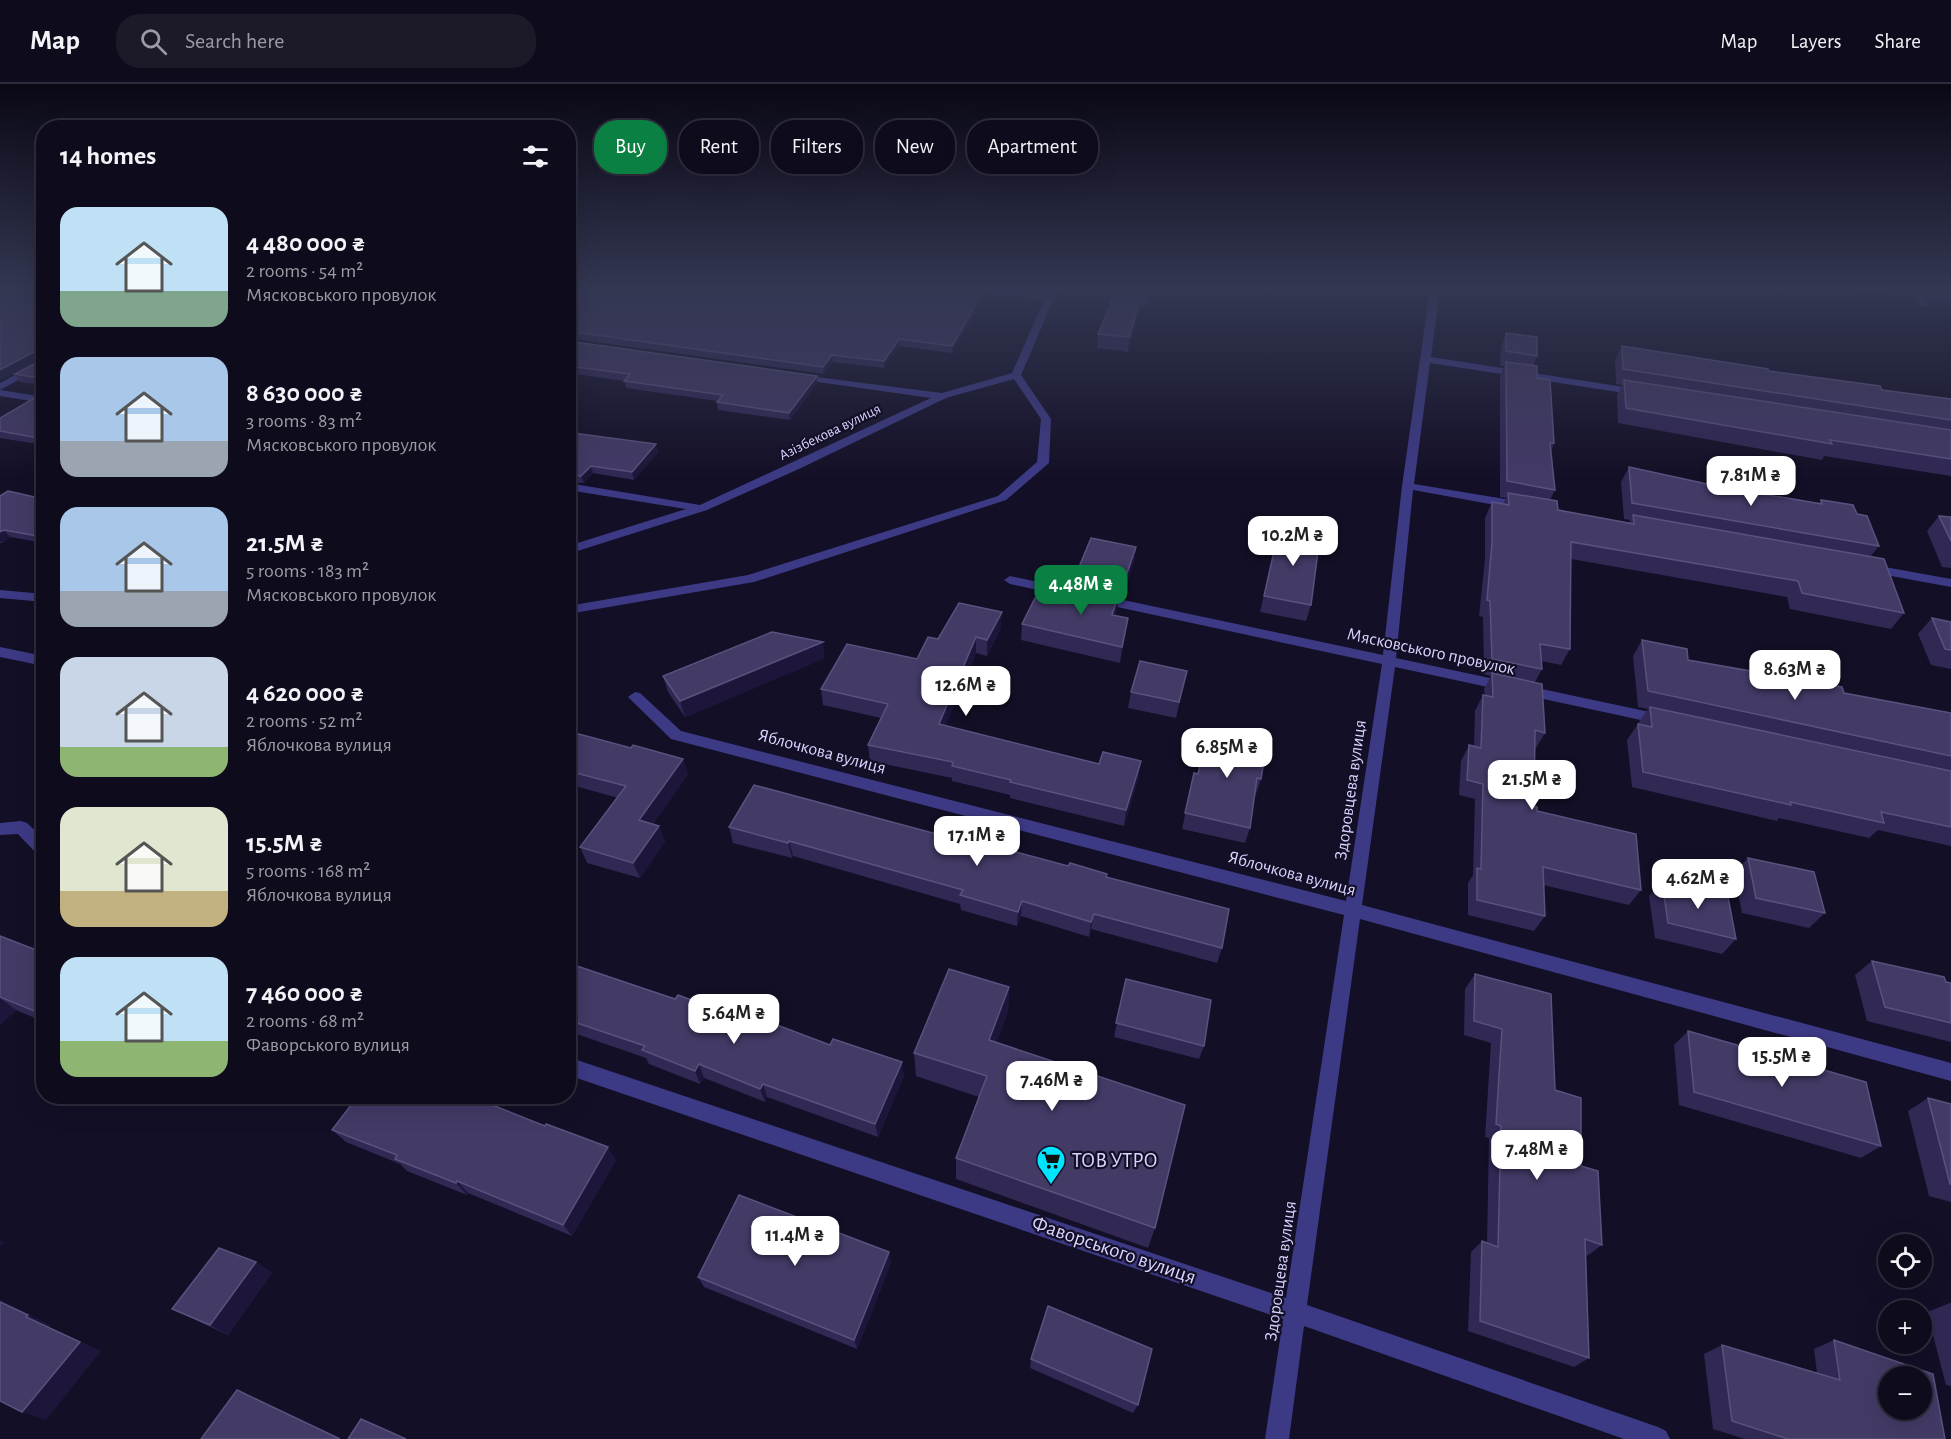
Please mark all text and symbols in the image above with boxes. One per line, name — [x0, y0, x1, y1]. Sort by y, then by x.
search box — [116, 14, 536, 68]
icon: search — [137, 25, 170, 58]
text: Map — [30, 27, 80, 55]
text: Search here — [185, 30, 284, 52]
text: Map — [1721, 31, 1757, 52]
text: Layers — [1790, 31, 1841, 52]
text: Share — [1874, 31, 1921, 52]
chip: Buy — [594, 120, 667, 174]
chip: Rent — [679, 120, 759, 174]
chip: Filters — [771, 120, 863, 174]
chip: New — [875, 120, 955, 174]
chip: Apartment — [967, 120, 1098, 174]
icon: filters — [519, 140, 552, 173]
text: 14 homes — [60, 143, 156, 169]
text: 4 480 000 ₴ — [246, 230, 366, 256]
icon: home — [108, 231, 180, 303]
text: 2 rooms · 54 m² — [246, 261, 363, 281]
text: Мясковського провулок — [246, 285, 437, 305]
text: 8 630 000 ₴ — [246, 380, 364, 406]
icon: home — [108, 381, 180, 453]
street label: Азізбекова вулиця — [777, 401, 883, 463]
text: 3 rooms · 83 m² — [246, 411, 362, 431]
text: Мясковського провулок — [246, 435, 437, 455]
pin: 7.81M ₴ — [1696, 456, 1806, 507]
text: 7.81M ₴ — [1721, 465, 1781, 485]
pin: 10.2M ₴ — [1238, 516, 1348, 567]
text: 10.2M ₴ — [1262, 525, 1324, 545]
text: 21.5M ₴ — [246, 530, 324, 556]
icon: home — [108, 531, 180, 603]
text: 5 rooms · 183 m² — [246, 561, 369, 581]
pin: 4.48M ₴ — [1026, 565, 1136, 616]
text: 4.48M ₴ — [1048, 574, 1114, 594]
text: Мясковського провулок — [246, 585, 437, 605]
street label: Мясковського провулок — [1345, 625, 1517, 679]
pin: 8.63M ₴ — [1740, 650, 1850, 701]
text: 8.63M ₴ — [1763, 659, 1827, 679]
pin: 12.6M ₴ — [911, 666, 1021, 717]
text: 12.6M ₴ — [935, 675, 997, 695]
text: 4 620 000 ₴ — [246, 680, 365, 706]
icon: home — [108, 681, 180, 753]
text: 2 rooms · 52 m² — [246, 711, 363, 731]
street label: Здоровцева вулиця — [1332, 719, 1370, 861]
street label: Яблочкова вулиця — [756, 725, 888, 778]
pin: 6.85M ₴ — [1172, 728, 1282, 779]
text: Яблочкова вулиця — [246, 735, 392, 755]
text: 6.85M ₴ — [1195, 737, 1259, 757]
pin: 21.5M ₴ — [1477, 760, 1587, 811]
text: 21.5M ₴ — [1502, 769, 1562, 789]
pin: 17.1M ₴ — [922, 816, 1032, 867]
text: 17.1M ₴ — [948, 825, 1006, 845]
text: 15.5M ₴ — [246, 830, 323, 856]
icon: home — [108, 831, 180, 903]
street label: Яблочкова вулиця — [1226, 847, 1358, 900]
pin: 4.62M ₴ — [1643, 859, 1753, 910]
text: 5 rooms · 168 m² — [246, 861, 370, 881]
text: 4.62M ₴ — [1666, 868, 1730, 888]
text: Яблочкова вулиця — [246, 885, 392, 905]
text: 7 460 000 ₴ — [246, 980, 364, 1006]
icon: home — [108, 981, 180, 1053]
pin: 5.64M ₴ — [679, 994, 789, 1045]
text: 5.64M ₴ — [702, 1003, 766, 1023]
text: 2 rooms · 68 m² — [246, 1011, 364, 1031]
text: Фаворського вулиця — [246, 1035, 410, 1055]
pin: 15.5M ₴ — [1727, 1037, 1837, 1088]
text: 15.5M ₴ — [1752, 1046, 1812, 1066]
pin: 7.46M ₴ — [997, 1061, 1107, 1112]
text: 7.46M ₴ — [1020, 1070, 1084, 1090]
pin: 7.48M ₴ — [1482, 1130, 1592, 1181]
text: 7.48M ₴ — [1505, 1139, 1569, 1159]
supermarket icon: ТОВ УТРО — [1035, 1144, 1067, 1186]
place label: ТОВ УТРО — [1072, 1150, 1158, 1171]
street label: Здоровцева вулиця — [1262, 1200, 1300, 1342]
street label: Фаворського вулиця — [1029, 1212, 1199, 1288]
pin: 11.4M ₴ — [740, 1216, 850, 1267]
text: 11.4M ₴ — [765, 1225, 825, 1245]
map controls — [1878, 1234, 1932, 1420]
button: locate — [1878, 1234, 1932, 1288]
button: + — [1878, 1300, 1932, 1354]
button: − — [1878, 1366, 1932, 1420]

